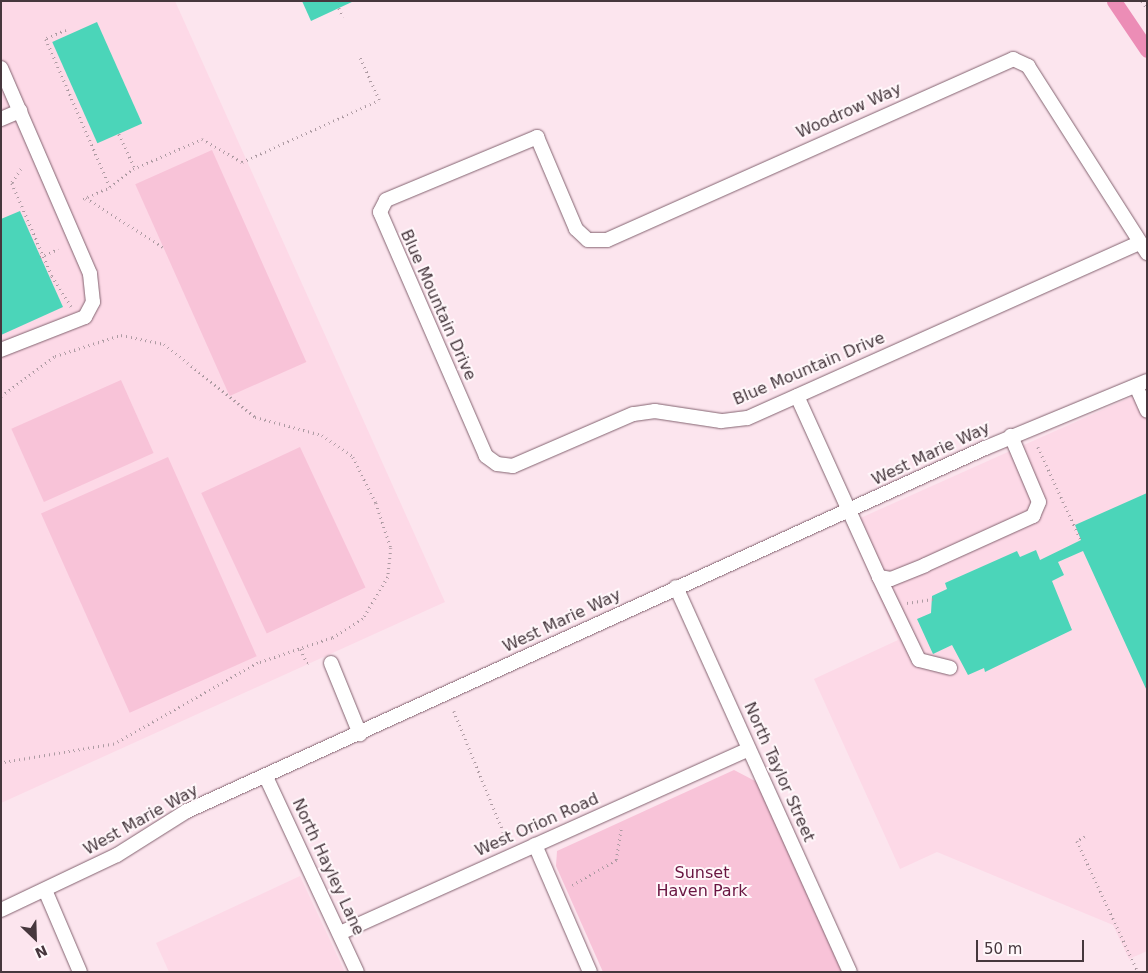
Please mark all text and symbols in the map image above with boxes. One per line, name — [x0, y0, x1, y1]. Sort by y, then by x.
street label: Woodrow Way — [794, 79, 904, 143]
street label: Blue Mountain Drive — [396, 227, 480, 383]
street label: Blue Mountain Drive — [730, 328, 888, 410]
street label: West Marie Way — [869, 418, 993, 490]
street label: West Marie Way — [500, 585, 624, 657]
street label: North Taylor Street — [740, 699, 818, 845]
street label: West Marie Way — [80, 781, 202, 859]
street label: West Orion Road — [472, 789, 602, 861]
street label: North Hayley Lane — [288, 796, 368, 938]
park label: Sunset Haven Park — [657, 863, 747, 901]
north arrow — [10, 913, 60, 963]
scale bar — [978, 930, 1086, 962]
text: 50 m — [984, 940, 1022, 958]
text: N — [32, 942, 50, 961]

